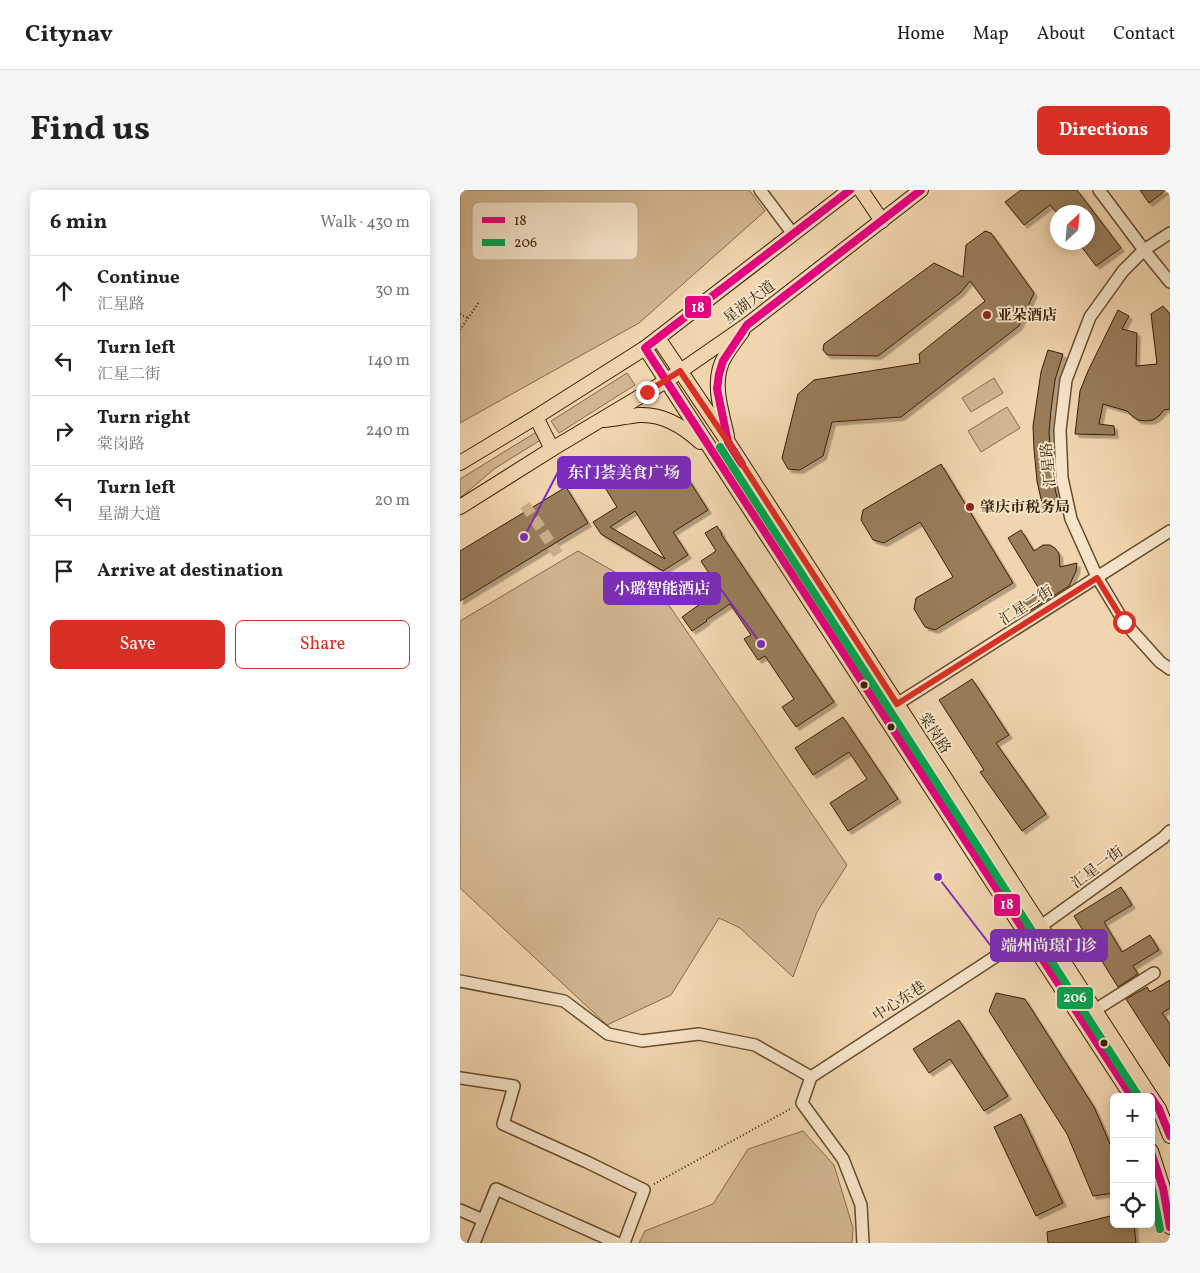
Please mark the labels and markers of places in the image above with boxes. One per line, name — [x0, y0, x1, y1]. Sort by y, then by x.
place label: 亚朵酒店 — [997, 306, 1057, 327]
marker: 亚朵酒店 — [981, 309, 993, 321]
callout: 东门荟美食广场 — [558, 457, 690, 488]
place label: 肇庆市税务局 — [980, 498, 1070, 519]
marker: 肇庆市税务局 — [964, 501, 976, 513]
callout: 小璐智能酒店 — [604, 573, 720, 604]
unlabelled marker — [859, 680, 869, 690]
unlabelled marker — [886, 722, 896, 732]
callout: 端州尚璟门诊 — [991, 930, 1107, 961]
unlabelled marker — [1099, 1038, 1109, 1048]

